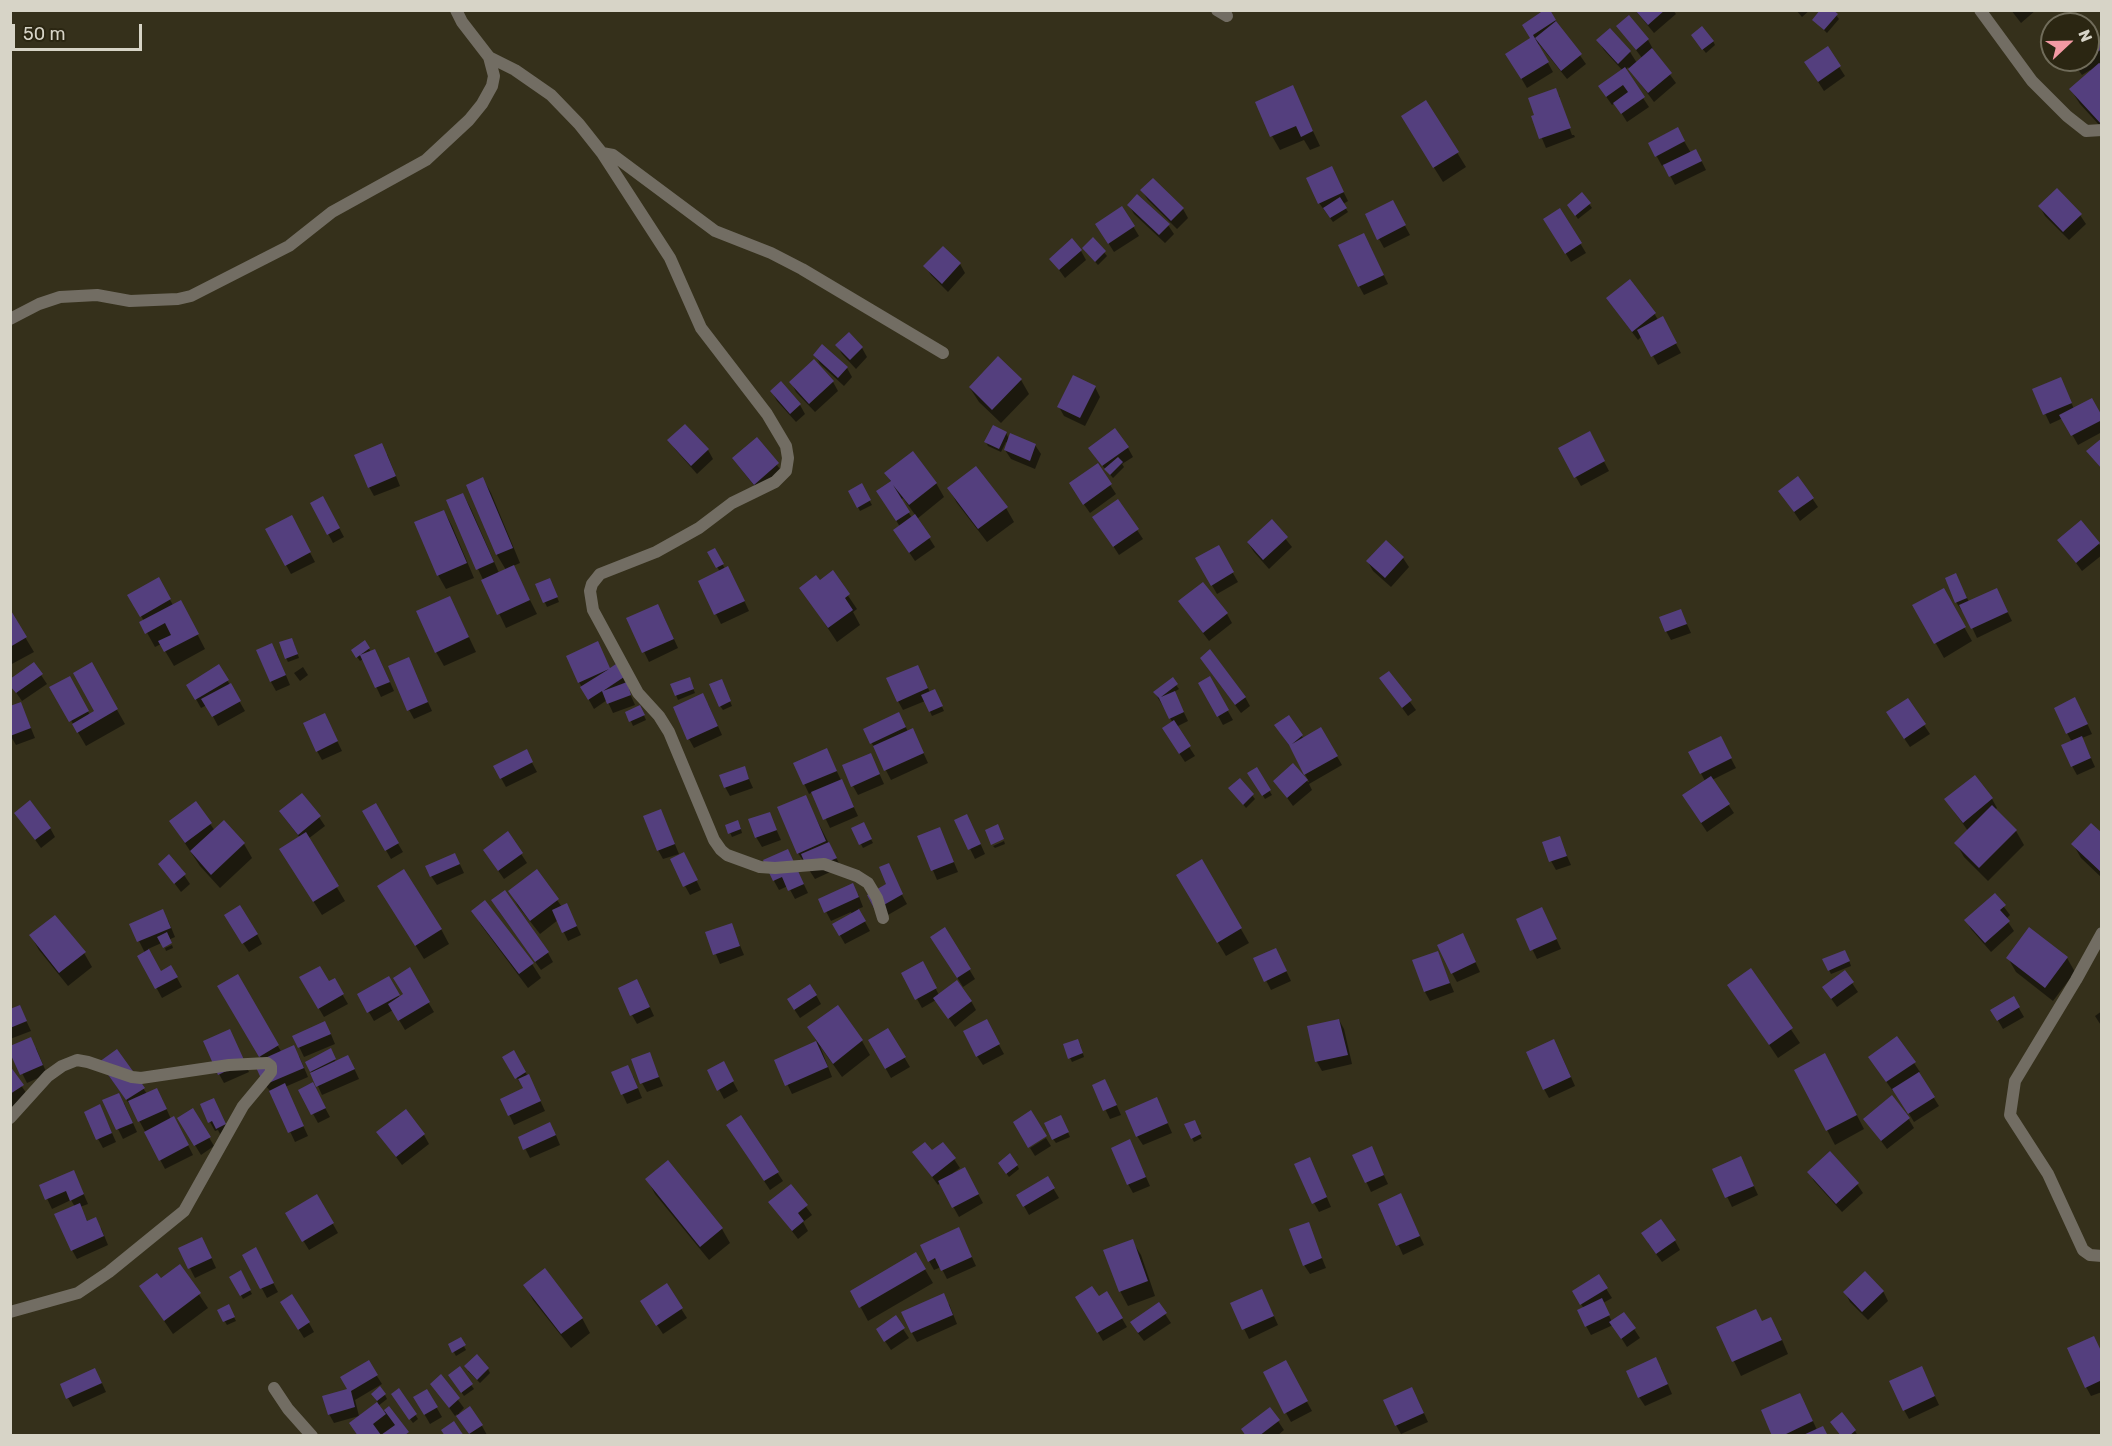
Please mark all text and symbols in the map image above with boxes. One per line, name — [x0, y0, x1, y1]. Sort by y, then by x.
scale bar — [15, 12, 146, 50]
north arrow — [2040, 12, 2100, 72]
text: 50 m — [23, 23, 66, 45]
text: N — [2074, 27, 2096, 45]

